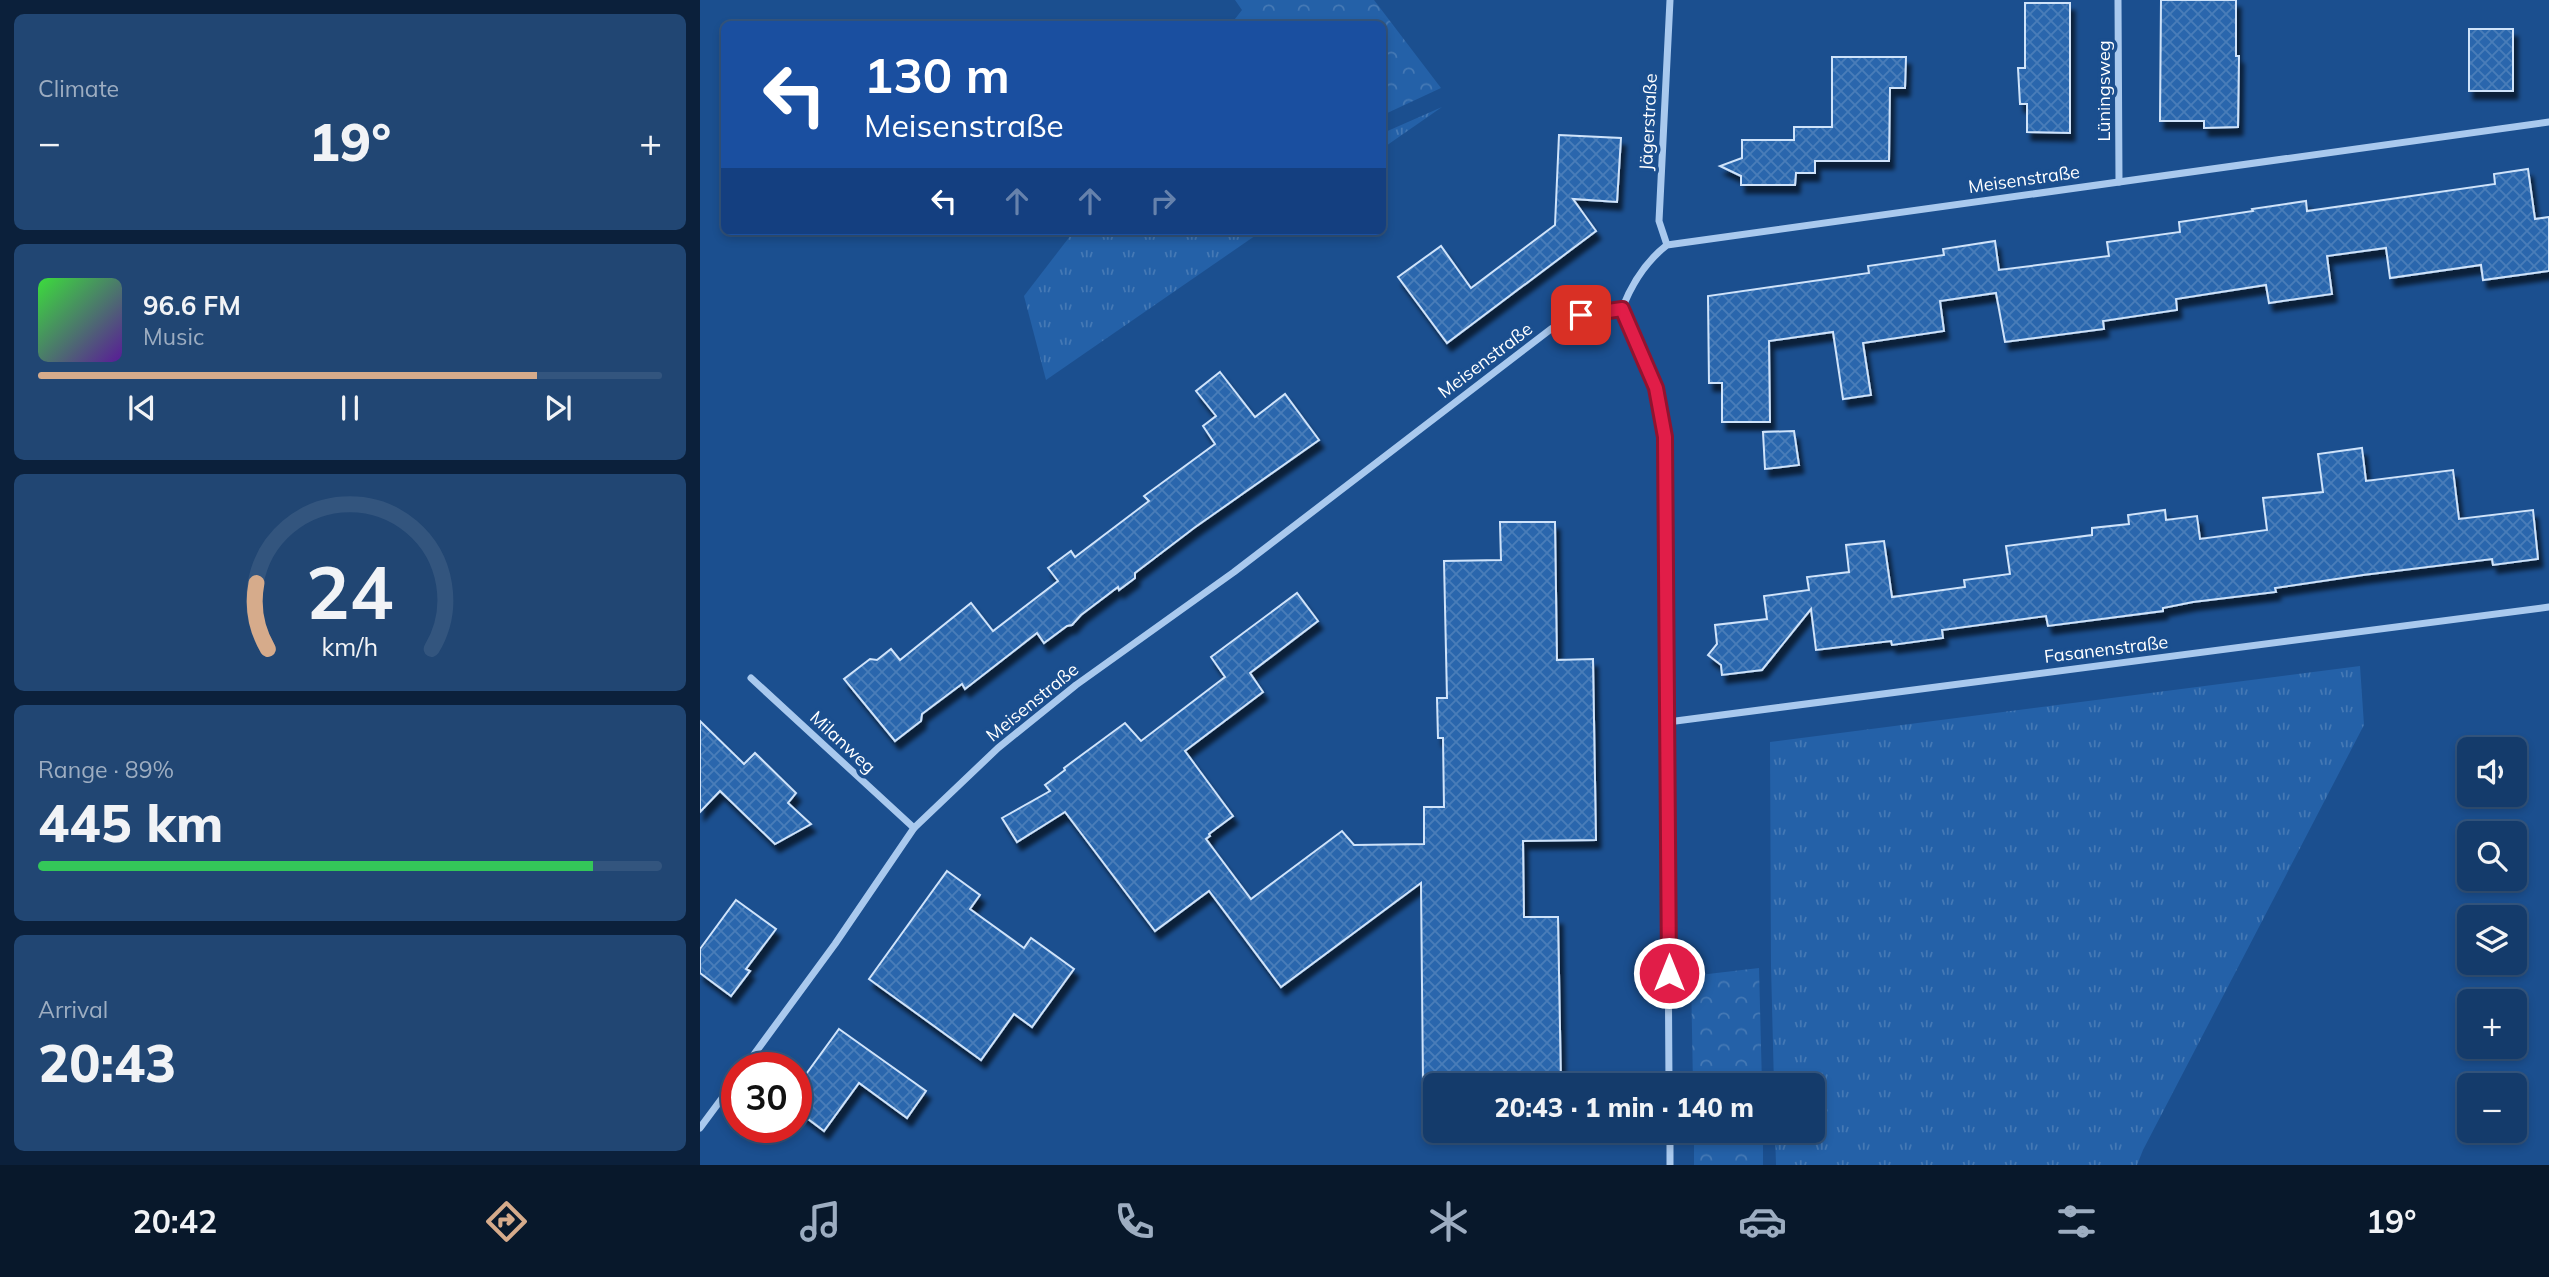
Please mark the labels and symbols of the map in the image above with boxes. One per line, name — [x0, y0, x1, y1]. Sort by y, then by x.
street label: Lüningsweg — [2092, 40, 2115, 142]
street label: Jägerstraße — [1634, 73, 1662, 171]
street label: Meisenstraße — [1967, 160, 2081, 198]
pin — [1551, 285, 1611, 345]
street label: Meisenstraße — [1433, 317, 1537, 403]
street label: Fasanenstraße — [2043, 630, 2169, 668]
street label: Meisenstraße — [981, 658, 1083, 746]
street label: Milanweg — [805, 706, 881, 778]
position arrow — [1632, 936, 1706, 1010]
speed limit sign: 30 — [721, 1052, 812, 1143]

